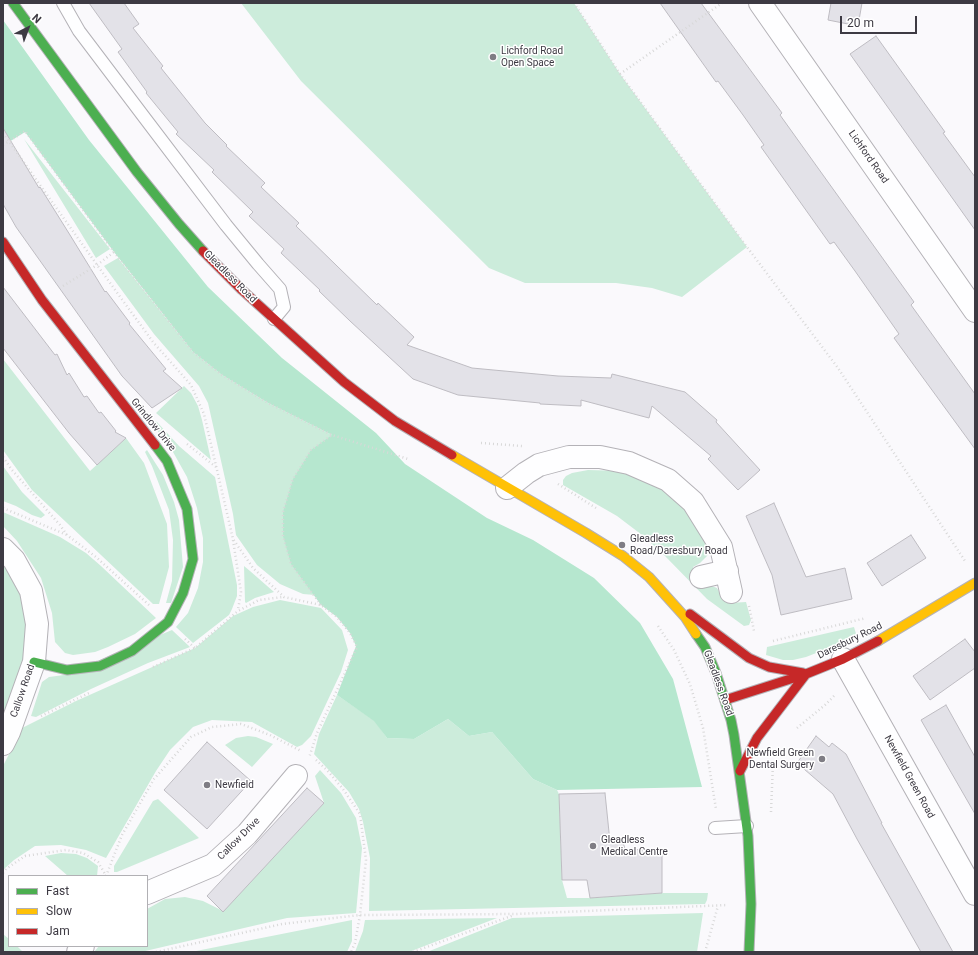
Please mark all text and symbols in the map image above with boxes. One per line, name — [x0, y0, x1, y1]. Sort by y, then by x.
north arrow — [8, 8, 48, 48]
scale bar — [842, 8, 919, 34]
text: N — [29, 11, 44, 26]
text: 20 m — [847, 16, 874, 30]
place label: Lichford Road Open Space — [501, 45, 563, 68]
marker: Lichford Road Open Space — [488, 52, 498, 62]
street label: Lichford Road — [845, 128, 891, 186]
street label: Gleadless Road — [201, 248, 259, 306]
street label: Grindlow Drive — [128, 396, 178, 454]
place label: Gleadless Road/Daresbury Road — [630, 533, 728, 556]
marker: Gleadless Road/Daresbury Road — [617, 540, 627, 550]
street label: Daresbury Road — [816, 620, 884, 662]
street label: Gleadless Road — [701, 648, 735, 718]
street label: Callow Road — [8, 663, 38, 719]
street label: Newfield Green Road — [881, 733, 937, 821]
place label: Newfield Green Dental Surgery — [746, 747, 814, 770]
marker: Newfield Green Dental Surgery — [817, 754, 827, 764]
place label: Newfield — [215, 779, 254, 791]
marker: Newfield — [202, 780, 212, 790]
street label: Callow Drive — [215, 815, 263, 863]
place label: Gleadless Medical Centre — [601, 834, 668, 858]
marker: Gleadless Medical Centre — [588, 841, 598, 851]
legend — [8, 875, 148, 947]
text: Fast — [46, 884, 69, 898]
text: Slow — [46, 904, 72, 918]
text: Jam — [46, 924, 70, 938]

